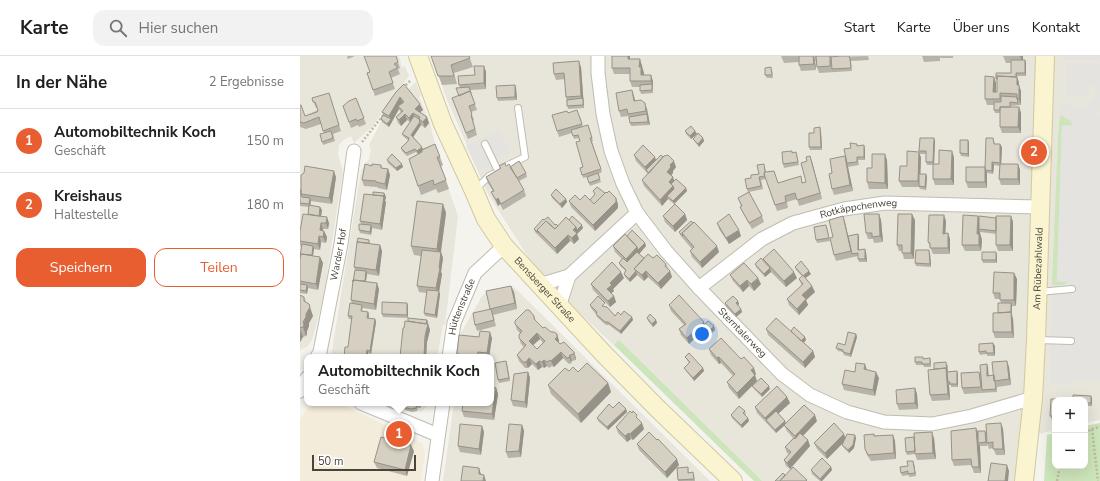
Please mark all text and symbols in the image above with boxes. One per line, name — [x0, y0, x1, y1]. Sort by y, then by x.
search box — [93, 10, 373, 46]
text: Karte — [20, 15, 69, 41]
icon: search — [107, 17, 129, 39]
text: Hier suchen — [139, 18, 218, 38]
text: Start — [844, 18, 875, 37]
text: Karte — [897, 18, 931, 37]
text: Über uns — [953, 18, 1010, 37]
text: Kontakt — [1032, 18, 1080, 37]
text: In der Nähe — [16, 71, 107, 94]
text: 2 Ergebnisse — [209, 73, 284, 91]
text: Automobiltechnik Koch — [54, 122, 216, 142]
text: 1 — [25, 132, 33, 150]
text: 150 m — [246, 132, 284, 150]
pin: 2 — [1021, 137, 1047, 167]
text: Geschäft — [54, 142, 105, 160]
text: Kreishaus — [54, 186, 122, 206]
text: 2 — [25, 196, 33, 214]
text: 180 m — [246, 196, 284, 214]
street label: Rotkäppchenweg — [818, 196, 897, 222]
text: Haltestelle — [54, 206, 118, 224]
street label: Warder Hof — [327, 227, 350, 282]
street label: Am Rübezahlwald — [1030, 227, 1047, 310]
button: Speichern — [16, 248, 146, 287]
button: Teilen — [154, 248, 284, 287]
street label: Bensberger Straße — [511, 254, 578, 326]
street label: Hüttenstraße — [445, 277, 479, 336]
street label: Sterntalerweg — [715, 305, 770, 361]
your location — [692, 324, 712, 344]
popup — [304, 354, 494, 406]
text: Automobiltechnik Koch — [318, 361, 480, 381]
text: Geschäft — [318, 381, 369, 399]
map controls — [1052, 397, 1088, 469]
button: + — [1052, 397, 1088, 433]
pin: 1 — [386, 419, 412, 449]
button: − — [1052, 433, 1088, 469]
scale bar — [312, 453, 416, 472]
text: 50 m — [318, 454, 343, 469]

